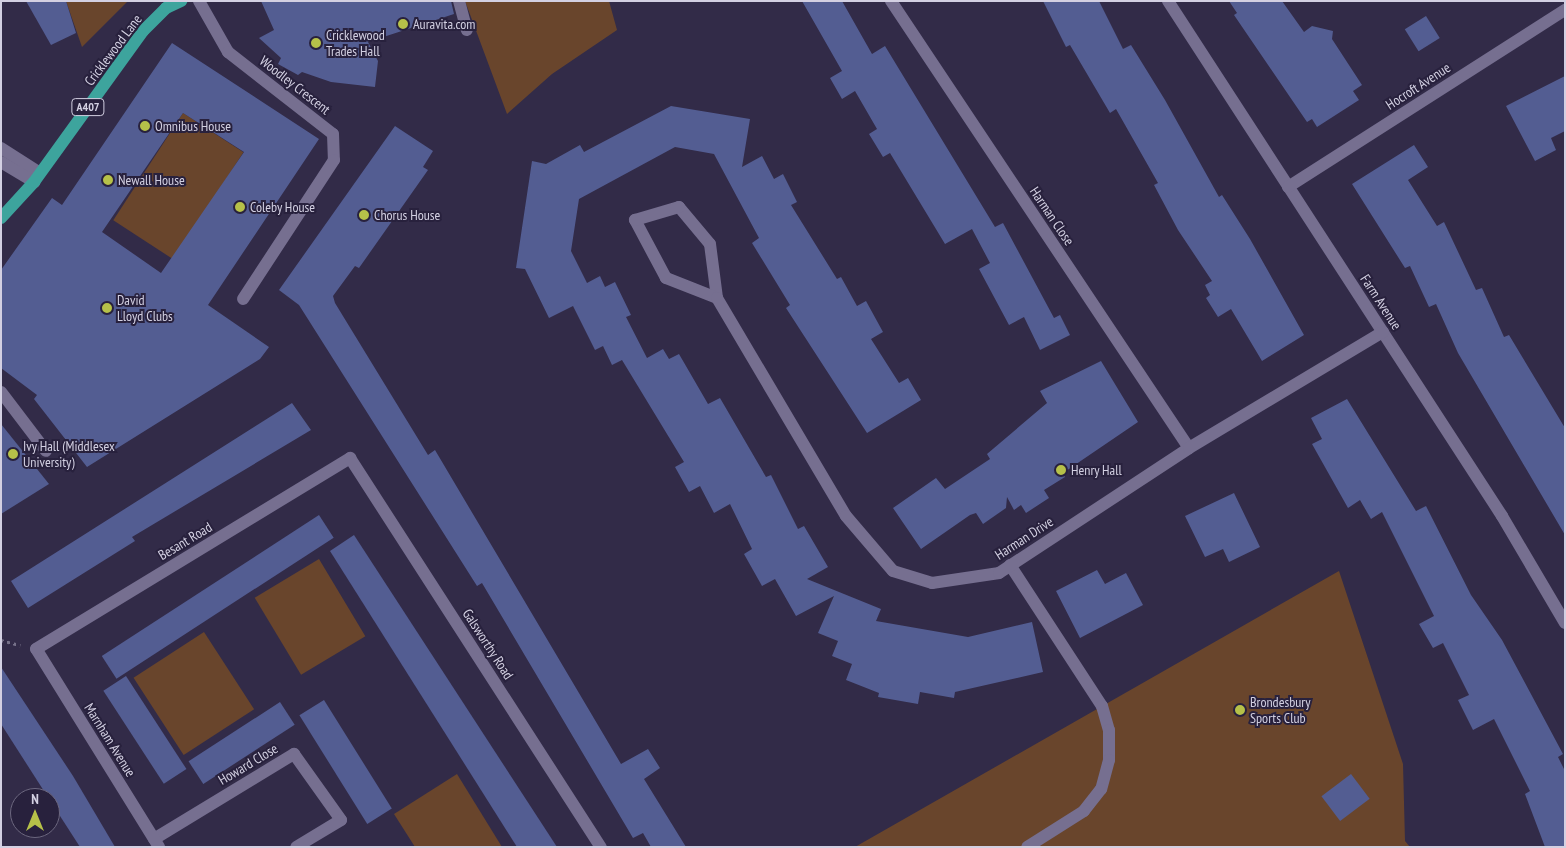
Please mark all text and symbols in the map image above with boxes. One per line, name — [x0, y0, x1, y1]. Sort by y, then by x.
street label: Cricklewood Lane — [81, 11, 145, 89]
place label: Auravita.com — [413, 16, 475, 32]
marker: Auravita.com — [397, 18, 409, 30]
place label: Cricklewood Trades Hall — [326, 27, 385, 59]
marker: Cricklewood Trades Hall — [310, 37, 322, 49]
street label: Woodley Crescent — [256, 52, 334, 118]
street label: Hocroft Avenue — [1382, 59, 1454, 113]
road number: A407 — [70, 98, 106, 116]
place label: Omnibus House — [155, 118, 231, 134]
marker: Omnibus House — [139, 120, 151, 132]
place label: Newall House — [118, 172, 185, 188]
marker: Newall House — [102, 174, 114, 186]
street label: Harman Close — [1026, 184, 1078, 248]
place label: Coleby House — [250, 199, 315, 215]
marker: Coleby House — [234, 201, 246, 213]
place label: Chorus House — [374, 207, 440, 223]
marker: Chorus House — [358, 209, 370, 221]
street label: Farm Avenue — [1357, 271, 1405, 333]
place label: David Lloyd Clubs — [117, 292, 173, 324]
marker: David Lloyd Clubs — [101, 302, 113, 314]
place label: Ivy Hall (Middlesex University) — [23, 438, 115, 471]
marker: Ivy Hall (Middlesex University) — [7, 448, 19, 460]
place label: Henry Hall — [1071, 462, 1122, 478]
marker: Henry Hall — [1055, 464, 1067, 476]
street label: Harman Drive — [992, 513, 1056, 563]
street label: Besant Road — [155, 518, 215, 564]
street label: Galsworthy Road — [459, 605, 517, 683]
place label: Brondesbury Sports Club — [1250, 694, 1310, 726]
street label: Marnham Avenue — [81, 700, 139, 780]
marker: Brondesbury Sports Club — [1234, 704, 1246, 716]
street label: Howard Close — [215, 740, 281, 788]
north arrow — [10, 788, 60, 838]
text: N — [31, 790, 39, 808]

